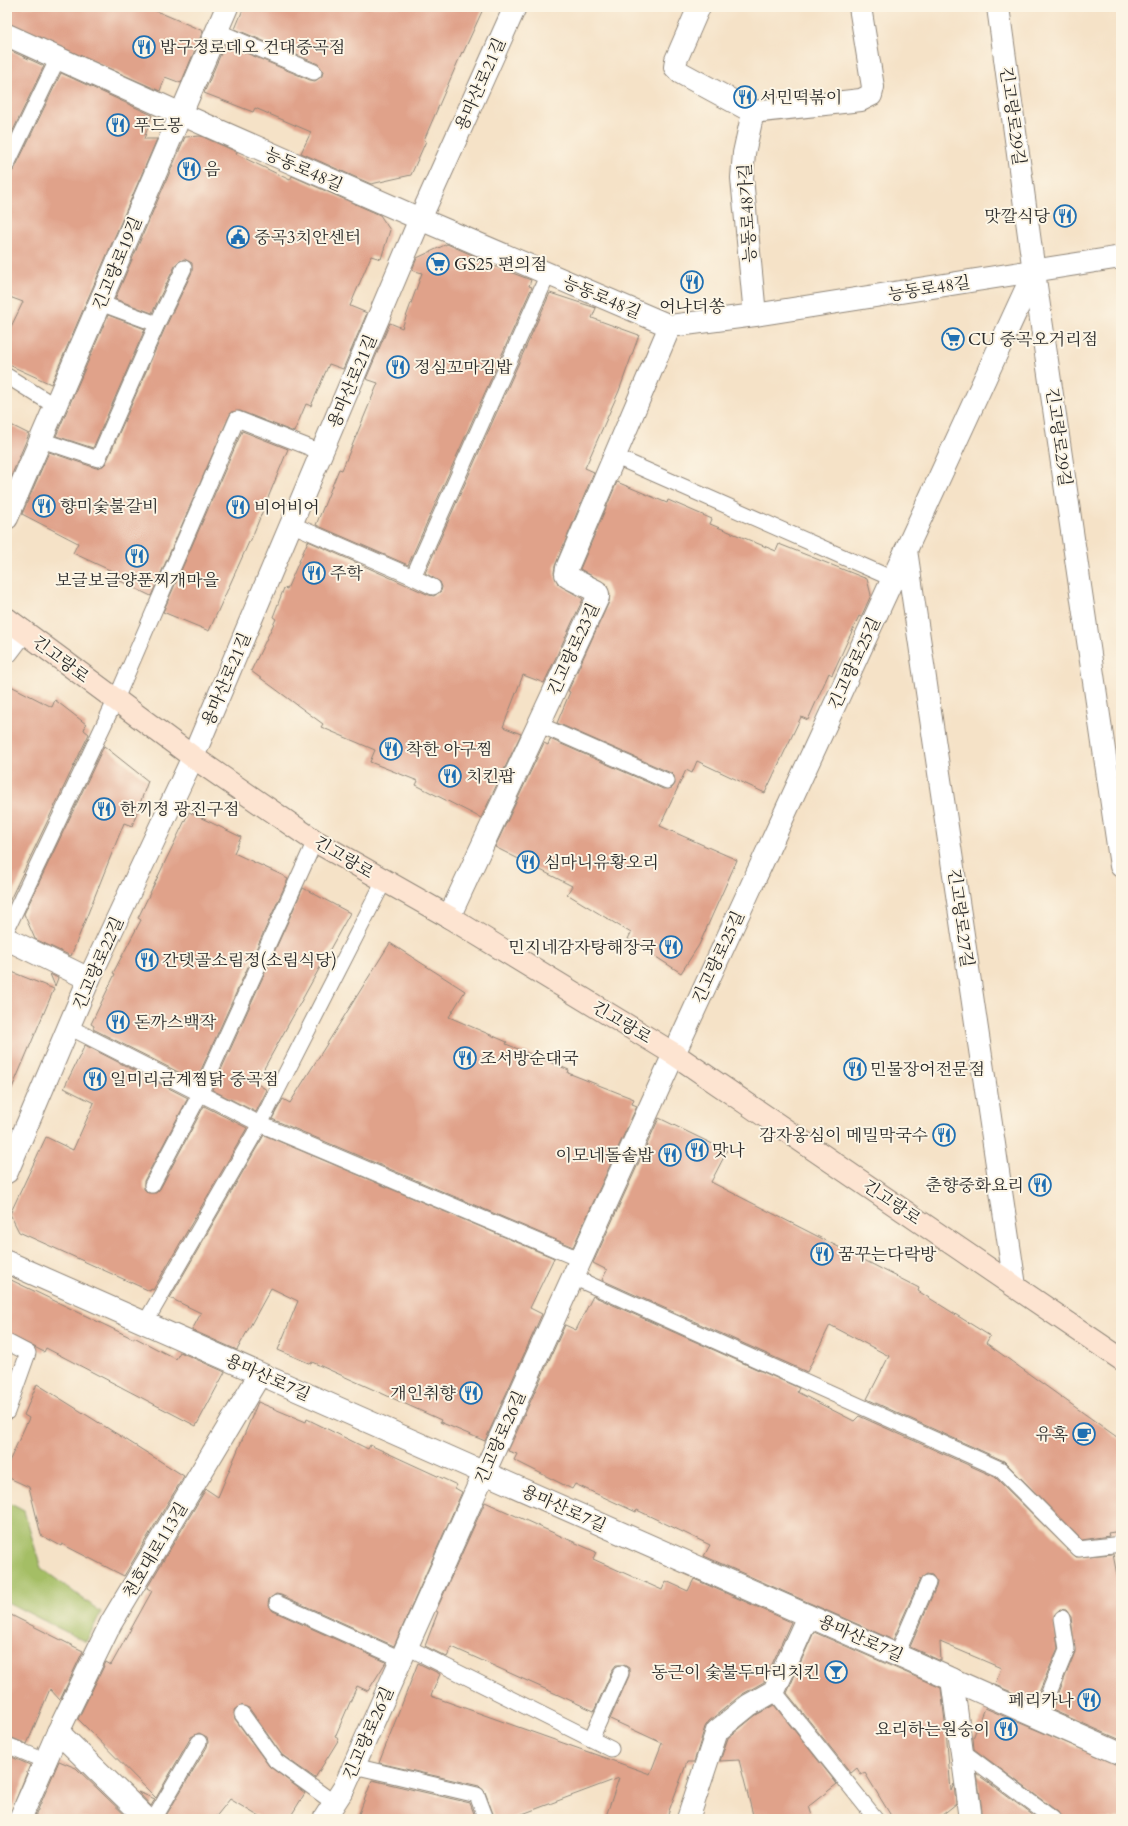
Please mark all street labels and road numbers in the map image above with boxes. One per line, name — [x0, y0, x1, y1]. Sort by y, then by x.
street label: 용마산로21길 — [450, 34, 511, 134]
street label: 긴고랑로29길 — [994, 65, 1031, 167]
street label: 능동로48길 — [261, 142, 346, 197]
street label: 능동로48가길 — [733, 163, 762, 263]
street label: 긴고랑로19길 — [87, 213, 147, 313]
street label: 능동로48길 — [559, 271, 645, 324]
street label: 능동로48길 — [886, 271, 972, 306]
street label: 용마산로21길 — [322, 331, 382, 431]
street label: 긴고랑로29길 — [1040, 386, 1077, 488]
street label: 긴고랑로23길 — [542, 599, 605, 699]
street label: 긴고랑로25길 — [823, 613, 886, 713]
street label: 용마산로21길 — [196, 629, 256, 729]
street label: 긴고랑로 — [28, 630, 94, 689]
street label: 긴고랑로 — [310, 831, 378, 884]
street label: 긴고랑로27길 — [942, 867, 979, 969]
street label: 긴고랑로25길 — [687, 907, 750, 1007]
street label: 긴고랑로22길 — [68, 913, 129, 1013]
street label: 긴고랑로 — [588, 996, 656, 1049]
street label: 긴고랑로 — [858, 1175, 926, 1231]
street label: 용마산로7길 — [222, 1348, 314, 1406]
street label: 긴고랑로26길 — [470, 1387, 531, 1487]
street label: 용마산로7길 — [518, 1479, 610, 1537]
street label: 천호대로113길 — [118, 1498, 193, 1603]
street label: 용마산로7길 — [815, 1609, 907, 1667]
street label: 긴고랑로26길 — [338, 1683, 399, 1783]

